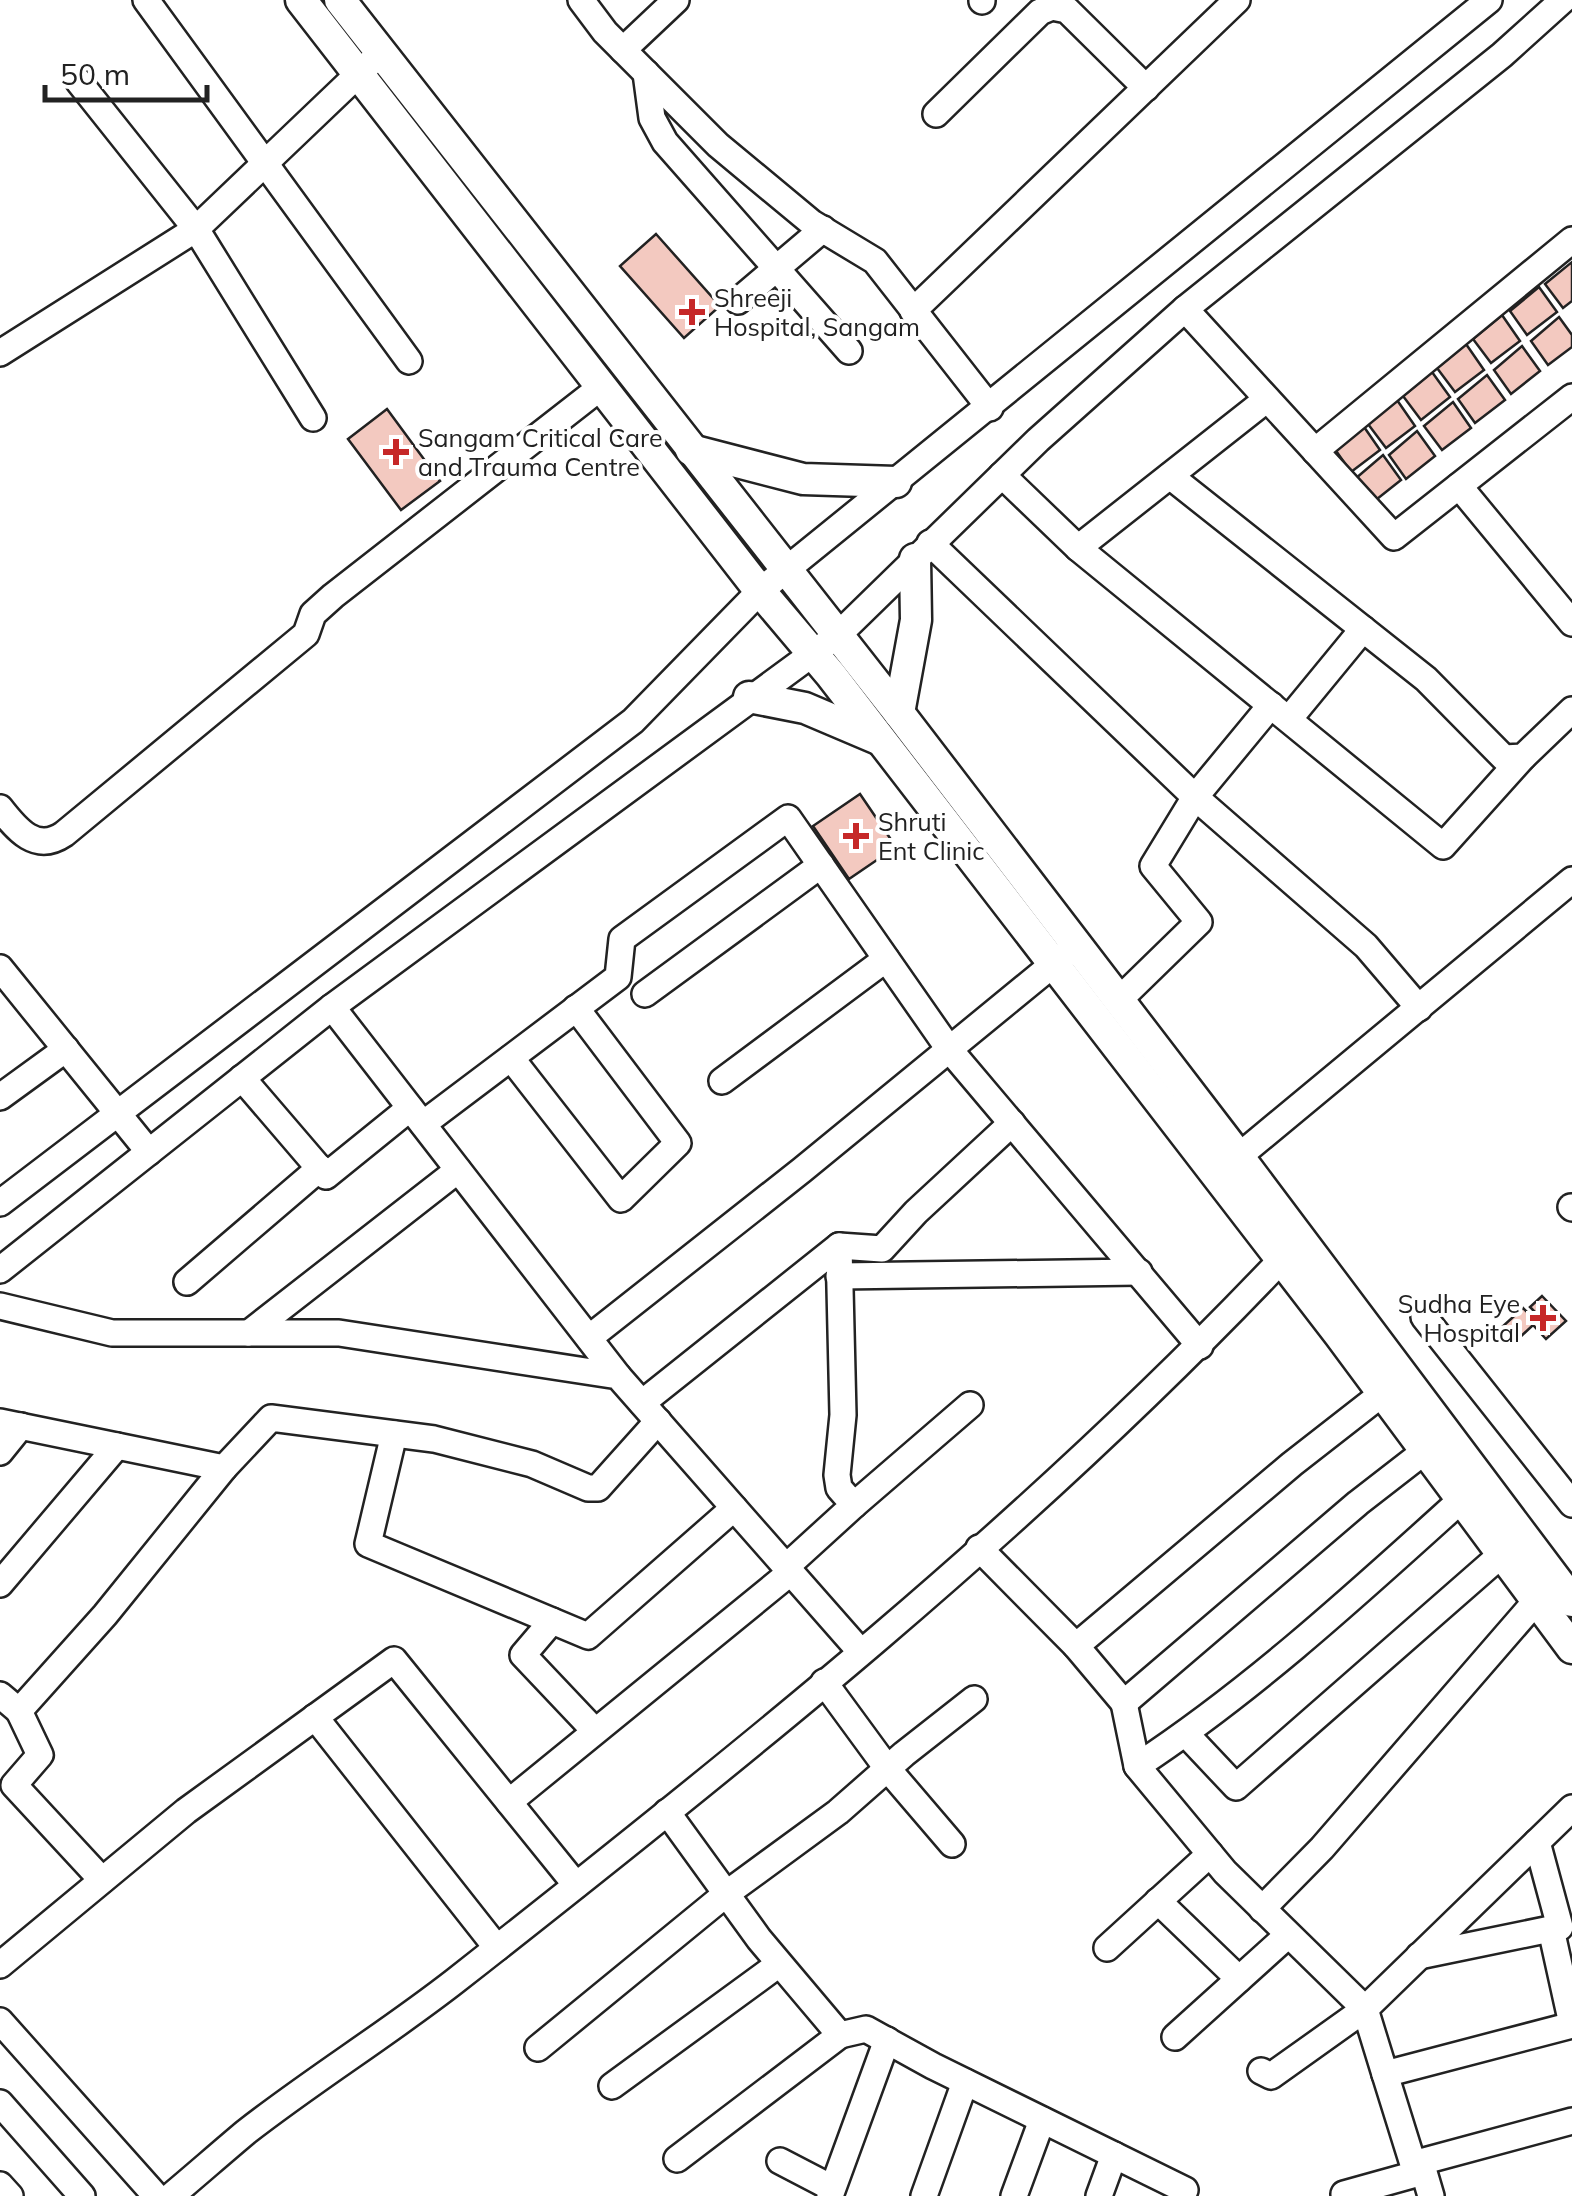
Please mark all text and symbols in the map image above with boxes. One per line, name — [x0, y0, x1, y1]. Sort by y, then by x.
scale bar — [45, 40, 208, 102]
text: 50 m — [60, 55, 130, 93]
place label: Shreeji Hospital, Sangam — [714, 282, 920, 342]
marker: Shreeji Hospital, Sangam — [679, 299, 705, 325]
place label: Sangam Critical Care and Trauma Centre — [418, 422, 663, 482]
marker: Sangam Critical Care and Trauma Centre — [383, 439, 409, 465]
place label: Shruti Ent Clinic — [878, 806, 985, 866]
marker: Shruti Ent Clinic — [843, 823, 869, 849]
place label: Sudha Eye Hospital — [1398, 1288, 1520, 1348]
marker: Sudha Eye Hospital — [1530, 1305, 1556, 1331]

